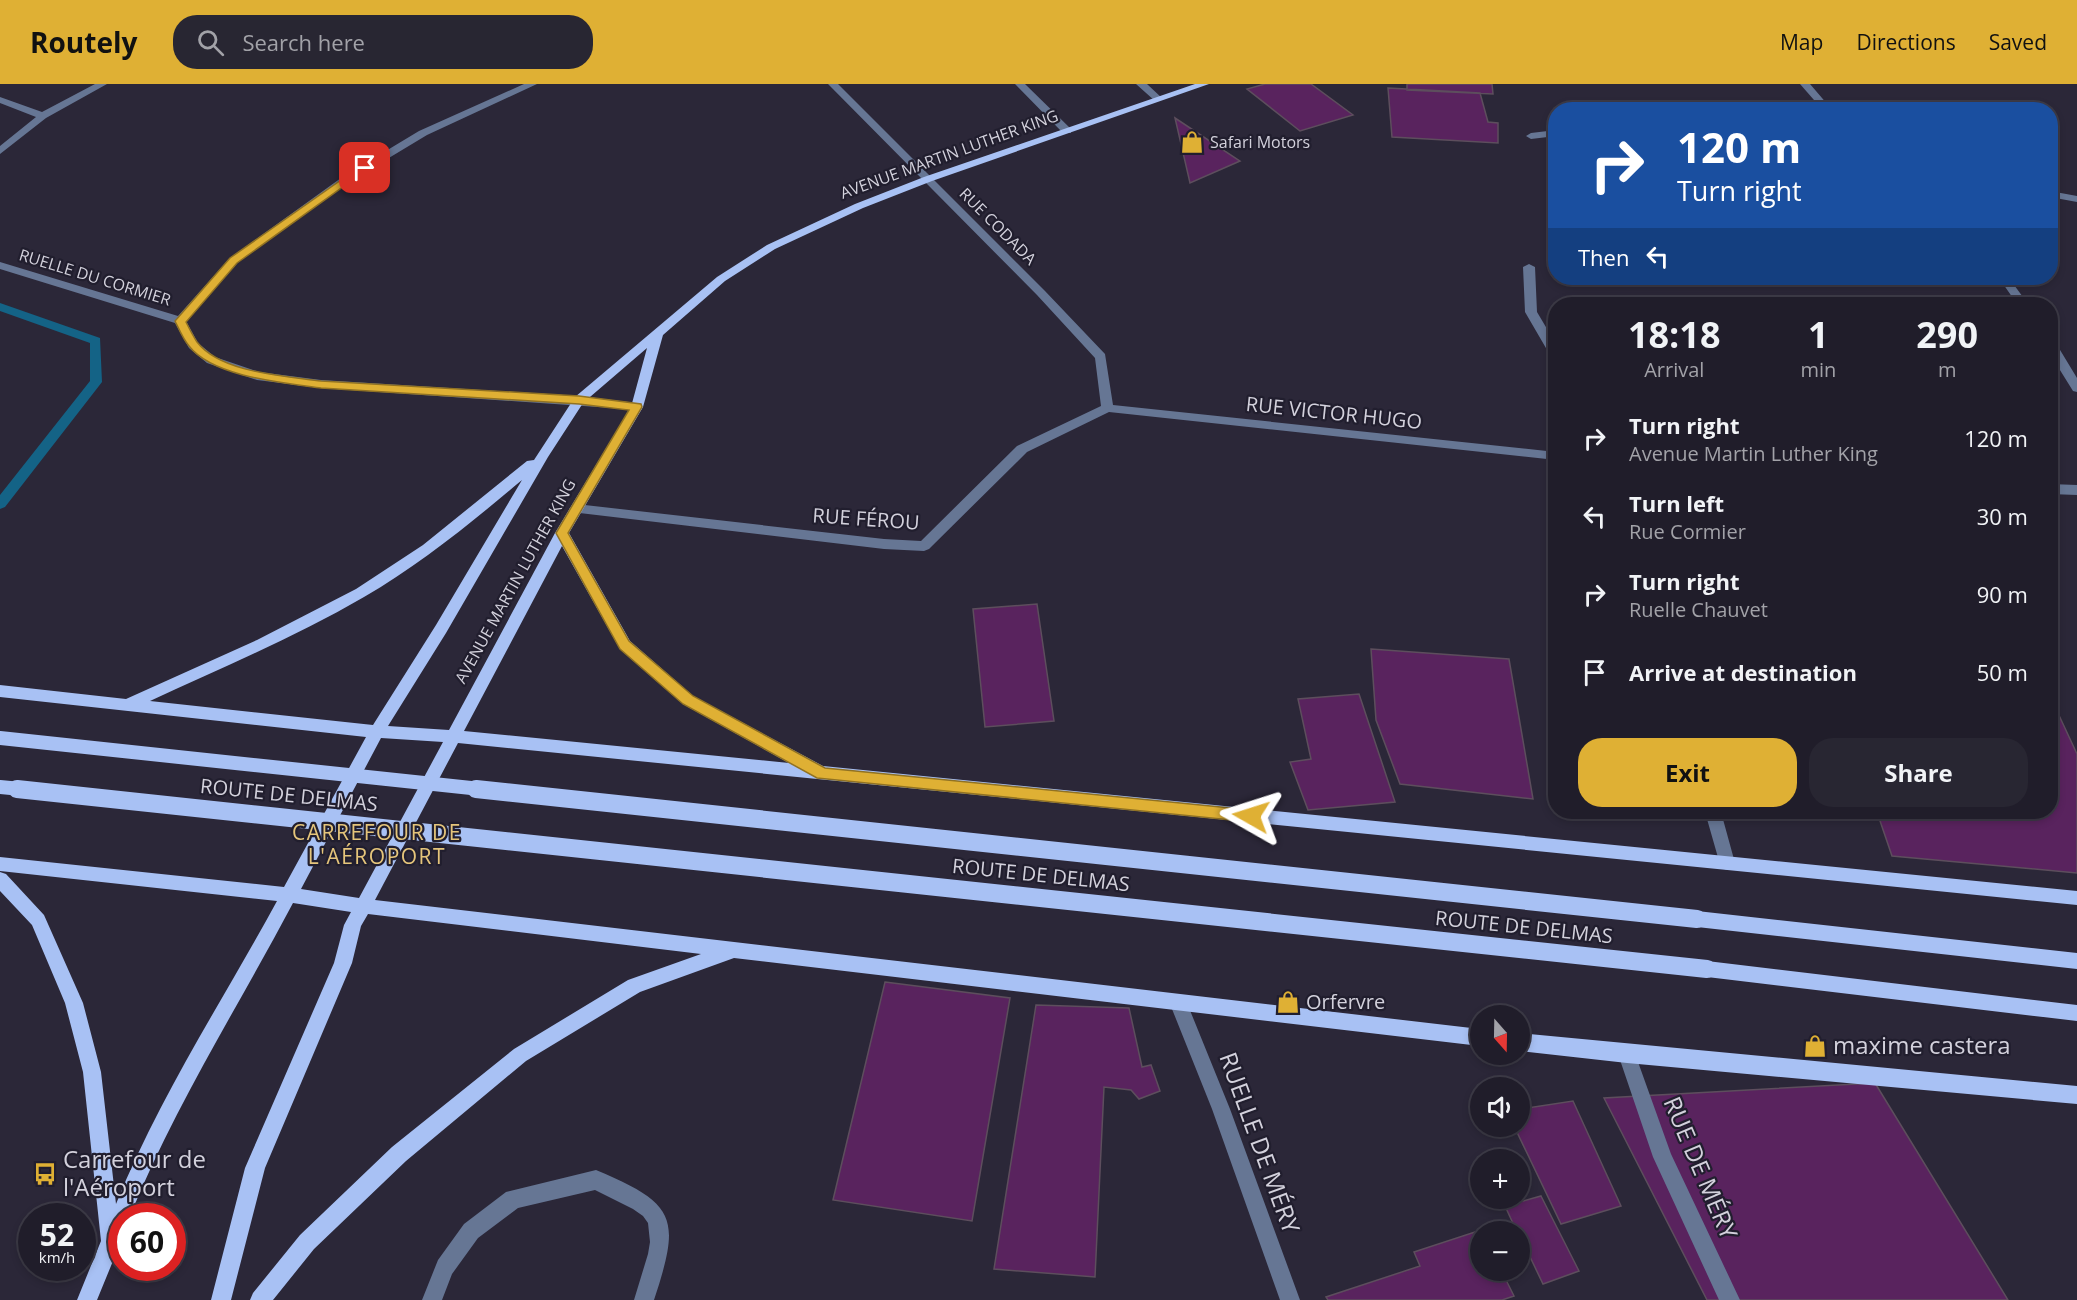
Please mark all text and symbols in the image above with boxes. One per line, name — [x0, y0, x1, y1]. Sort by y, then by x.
search box — [173, 15, 593, 69]
text: Routely — [30, 23, 137, 61]
icon: search — [194, 26, 227, 59]
text: Search here — [242, 27, 365, 57]
text: Map — [1780, 28, 1823, 56]
text: Directions — [1856, 28, 1956, 56]
text: Saved — [1989, 28, 2047, 56]
street label: AVENUE MARTIN LUTHER KING — [837, 104, 1061, 204]
text: 120 m — [1677, 118, 1801, 175]
icon: right — [1578, 126, 1656, 204]
shop icon: Safari Motors — [1179, 129, 1205, 155]
place label: Safari Motors — [1210, 131, 1310, 153]
pin — [339, 142, 390, 193]
icon: arrive — [348, 151, 381, 184]
text: Turn right — [1677, 172, 1802, 209]
street label: RUE CODADA — [955, 183, 1042, 270]
icon: left — [1641, 240, 1674, 273]
text: Then — [1578, 242, 1629, 272]
street label: RUELLE DU CORMIER — [16, 243, 174, 311]
text: 18:18 — [1628, 310, 1721, 359]
text: 1 — [1808, 310, 1829, 359]
text: 290 — [1916, 310, 1978, 359]
text: Arrival — [1644, 356, 1704, 383]
text: min — [1800, 356, 1836, 383]
text: m — [1938, 356, 1956, 383]
street label: RUE VICTOR HUGO — [1245, 390, 1423, 435]
text: Turn right — [1629, 410, 1740, 440]
icon: right — [1578, 422, 1611, 455]
text: 120 m — [1964, 423, 2028, 453]
text: Avenue Martin Luther King — [1629, 440, 1878, 467]
street label: AVENUE MARTIN LUTHER KING — [449, 475, 581, 687]
text: Turn left — [1629, 488, 1724, 518]
icon: left — [1578, 500, 1611, 533]
street label: RUE FÉROU — [812, 501, 920, 536]
text: 30 m — [1977, 501, 2028, 531]
text: Rue Cormier — [1629, 518, 1746, 545]
text: Turn right — [1629, 566, 1740, 596]
icon: right — [1578, 578, 1611, 611]
text: 90 m — [1977, 579, 2028, 609]
text: Ruelle Chauvet — [1629, 596, 1768, 623]
icon: arrive — [1578, 656, 1611, 689]
text: Arrive at destination — [1629, 657, 1857, 687]
text: 50 m — [1977, 657, 2028, 687]
button: Exit — [1578, 738, 1797, 807]
button: Share — [1809, 738, 2028, 807]
street label: ROUTE DE DELMAS — [199, 772, 379, 817]
position arrow — [1219, 784, 1283, 848]
district label: CARREFOUR DE L'AÉROPORT — [292, 818, 462, 870]
street label: ROUTE DE DELMAS — [951, 852, 1131, 897]
street label: ROUTE DE DELMAS — [1434, 904, 1614, 949]
place label: Orfervre — [1306, 988, 1385, 1015]
shop icon: Orfervre — [1275, 989, 1301, 1015]
north arrow — [1470, 1005, 1530, 1065]
map controls — [1470, 1005, 1530, 1281]
place label: maxime castera — [1833, 1028, 2011, 1061]
shop icon: maxime castera — [1802, 1033, 1828, 1059]
street label: RUELLE DE MÉRY — [1212, 1047, 1309, 1238]
button: sound — [1470, 1077, 1530, 1137]
street label: RUE DE MÉRY — [1656, 1091, 1746, 1244]
place label: Carrefour de l'Aéroport — [63, 1142, 206, 1203]
button: + — [1470, 1149, 1530, 1209]
bus stop icon: Carrefour de l'Aéroport — [32, 1161, 58, 1187]
speed limit sign: 60 — [108, 1203, 186, 1281]
text: 52 — [40, 1214, 74, 1255]
button: − — [1470, 1221, 1530, 1281]
text: km/h — [39, 1247, 75, 1267]

